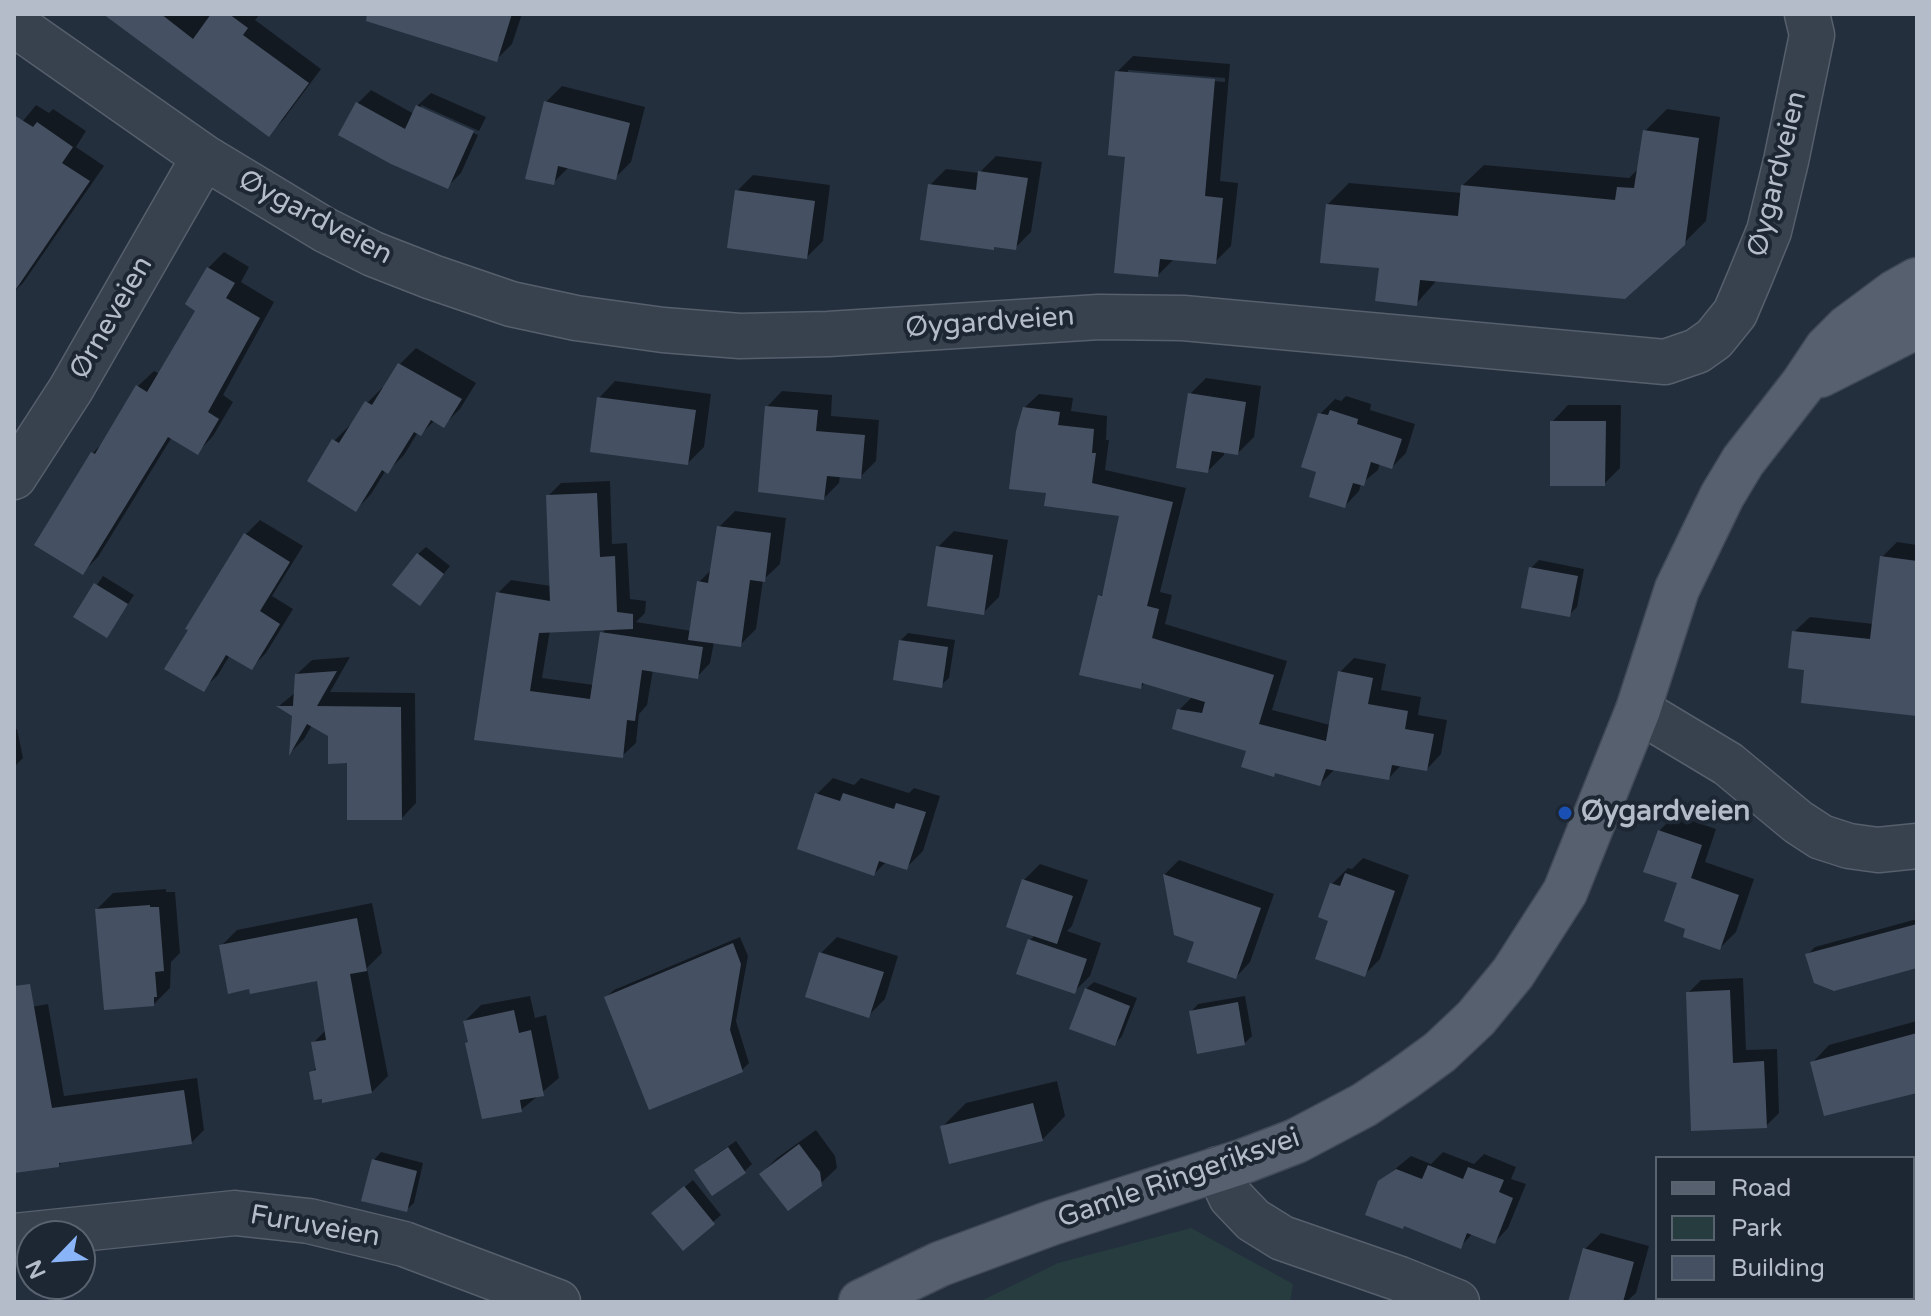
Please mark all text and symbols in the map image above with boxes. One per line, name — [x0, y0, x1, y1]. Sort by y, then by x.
street label: Øygardveien — [1741, 88, 1815, 260]
street label: Øygardveien — [232, 163, 398, 273]
street label: Ørneveien — [63, 251, 161, 385]
street label: Øygardveien — [904, 300, 1076, 346]
place label: Øygardveien — [1581, 796, 1750, 830]
marker: Øygardveien — [1556, 804, 1574, 822]
street label: Gamle Ringeriksvei — [1054, 1122, 1304, 1236]
legend — [1655, 1156, 1915, 1300]
text: Road — [1731, 1174, 1791, 1203]
street label: Furuveien — [247, 1199, 383, 1255]
text: Park — [1731, 1214, 1782, 1243]
north arrow — [16, 1220, 96, 1300]
text: Building — [1731, 1254, 1825, 1283]
text: N — [21, 1256, 52, 1283]

